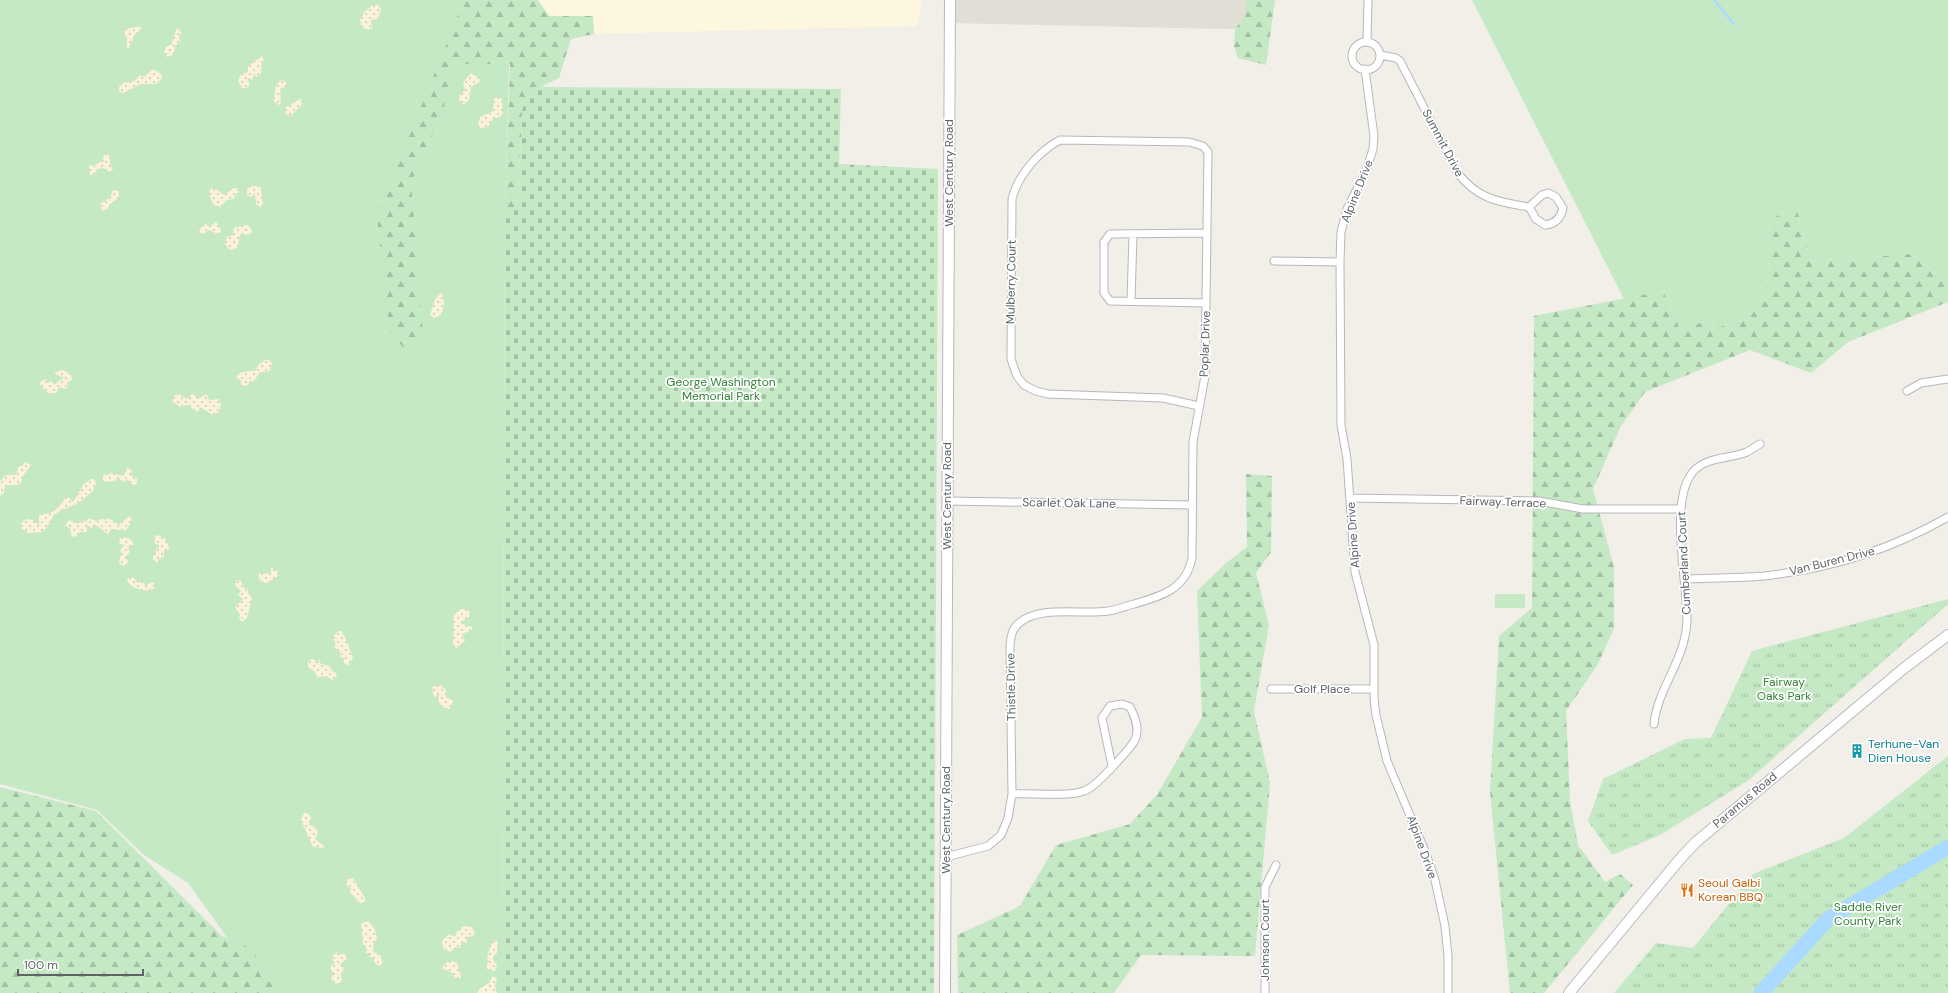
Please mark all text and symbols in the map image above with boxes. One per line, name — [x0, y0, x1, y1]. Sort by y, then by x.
street label: Summit Drive — [1418, 106, 1468, 180]
street label: West Century Road — [941, 119, 957, 227]
street label: Alpine Drive — [1337, 157, 1377, 225]
street label: Mulberry Court — [1002, 239, 1020, 324]
street label: Poplar Drive — [1196, 310, 1214, 378]
park label: George Washington Memorial Park — [666, 374, 776, 404]
street label: West Century Road — [939, 442, 955, 550]
street label: Fairway Terrace — [1459, 492, 1547, 512]
street label: Scarlet Oak Lane — [1022, 494, 1116, 512]
street label: Alpine Drive — [1343, 501, 1363, 569]
street label: Cumberland Court — [1673, 511, 1695, 615]
street label: Van Buren Drive — [1788, 543, 1877, 579]
street label: Thistle Drive — [1002, 653, 1020, 721]
park label: Fairway Oaks Park — [1757, 674, 1811, 704]
street label: Golf Place — [1294, 681, 1350, 697]
place label: Terhune-Van Dien House — [1868, 736, 1939, 766]
building icon: Terhune-Van Dien House — [1849, 743, 1865, 759]
street label: West Century Road — [938, 766, 954, 874]
street label: Paramus Road — [1710, 769, 1780, 831]
street label: Alpine Drive — [1403, 813, 1441, 881]
place label: Seoul Galbi Korean BBQ — [1698, 875, 1763, 905]
restaurant icon: Seoul Galbi Korean BBQ — [1679, 882, 1695, 898]
street label: Johnson Court — [1257, 899, 1273, 981]
park label: Saddle River County Park — [1834, 899, 1903, 929]
scale bar — [18, 951, 143, 977]
text: 100 m — [24, 957, 58, 973]

